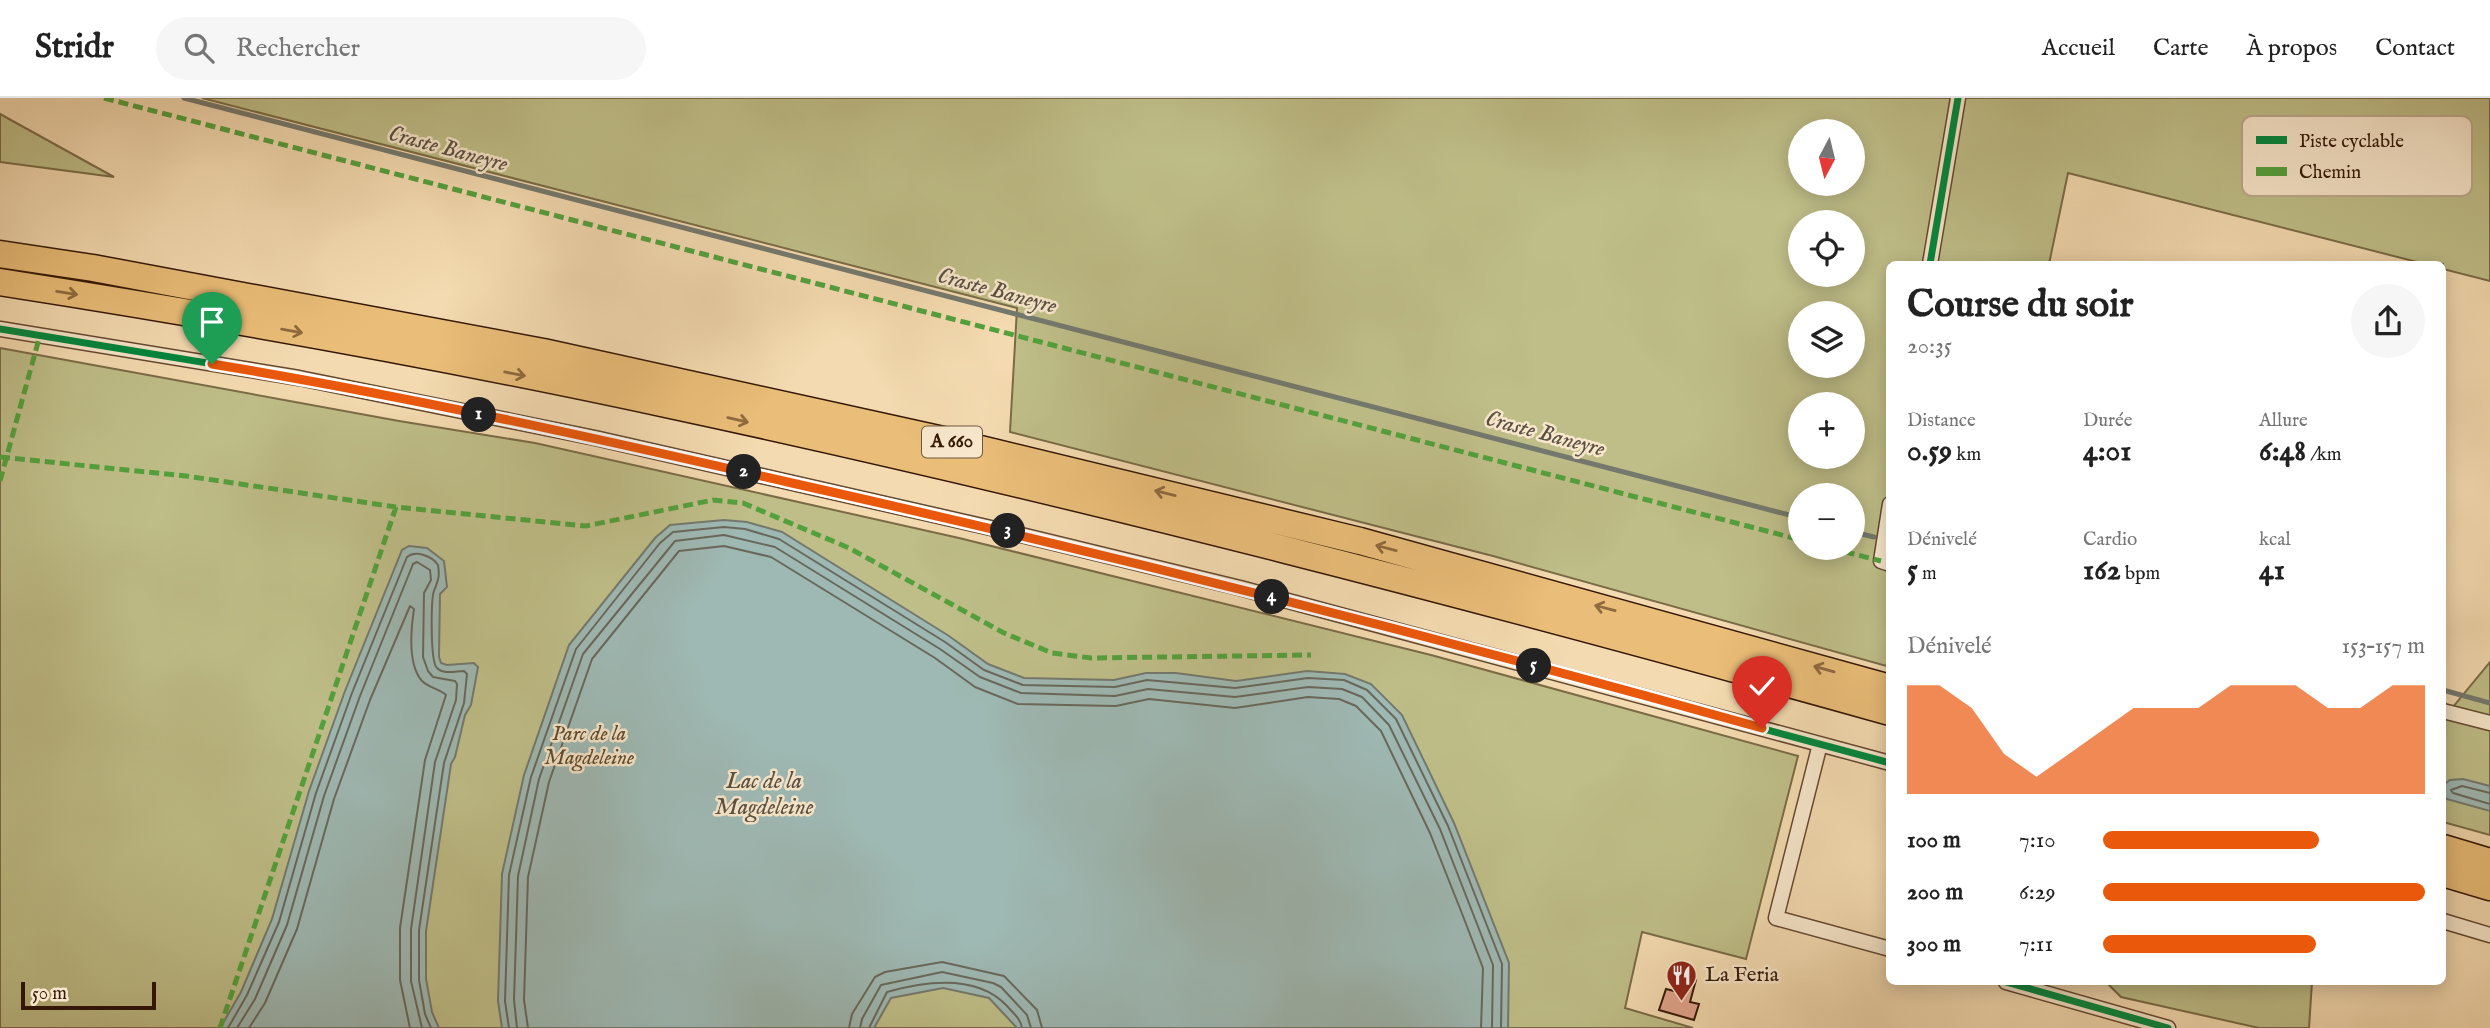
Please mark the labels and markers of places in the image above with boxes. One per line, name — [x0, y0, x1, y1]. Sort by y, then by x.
pin — [182, 292, 242, 364]
pin: 1 — [462, 398, 496, 432]
pin: 2 — [726, 454, 762, 490]
pin: 3 — [990, 514, 1026, 548]
pin: 4 — [1254, 580, 1290, 614]
pin: 5 — [1516, 648, 1552, 684]
pin — [1732, 656, 1792, 728]
restaurant icon: La Feria — [1665, 958, 1699, 1002]
place label: La Feria — [1705, 962, 1780, 989]

